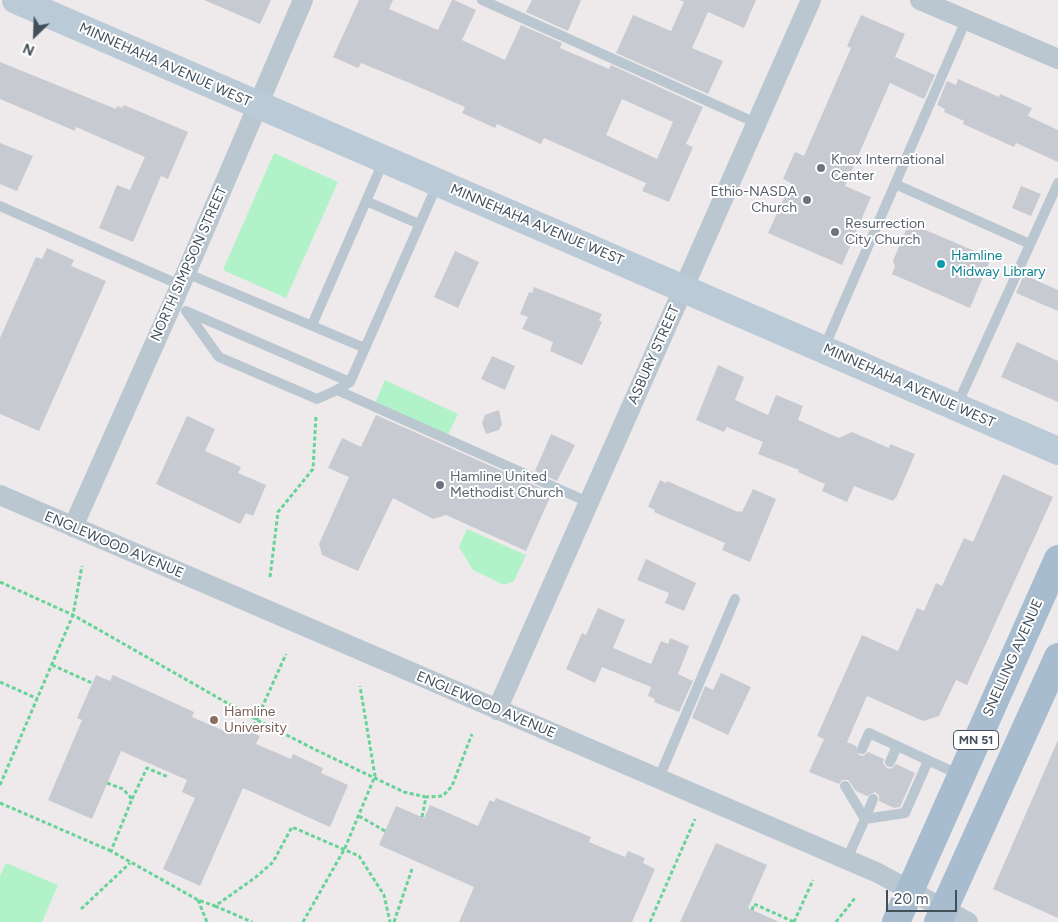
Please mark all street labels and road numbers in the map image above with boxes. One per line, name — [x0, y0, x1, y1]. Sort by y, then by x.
street label: MINNEHAHA AVENUE WEST — [76, 19, 254, 111]
street label: MINNEHAHA AVENUE WEST — [448, 181, 626, 269]
street label: NORTH SIMPSON STREET — [147, 184, 231, 344]
street label: ASBURY STREET — [625, 303, 683, 407]
street label: MINNEHAHA AVENUE WEST — [820, 340, 998, 432]
street label: ENGLEWOOD AVENUE — [42, 508, 186, 582]
street label: SNELLING AVENUE — [980, 597, 1046, 719]
street label: ENGLEWOOD AVENUE — [414, 668, 558, 742]
road number: MN 51 — [954, 730, 998, 750]

